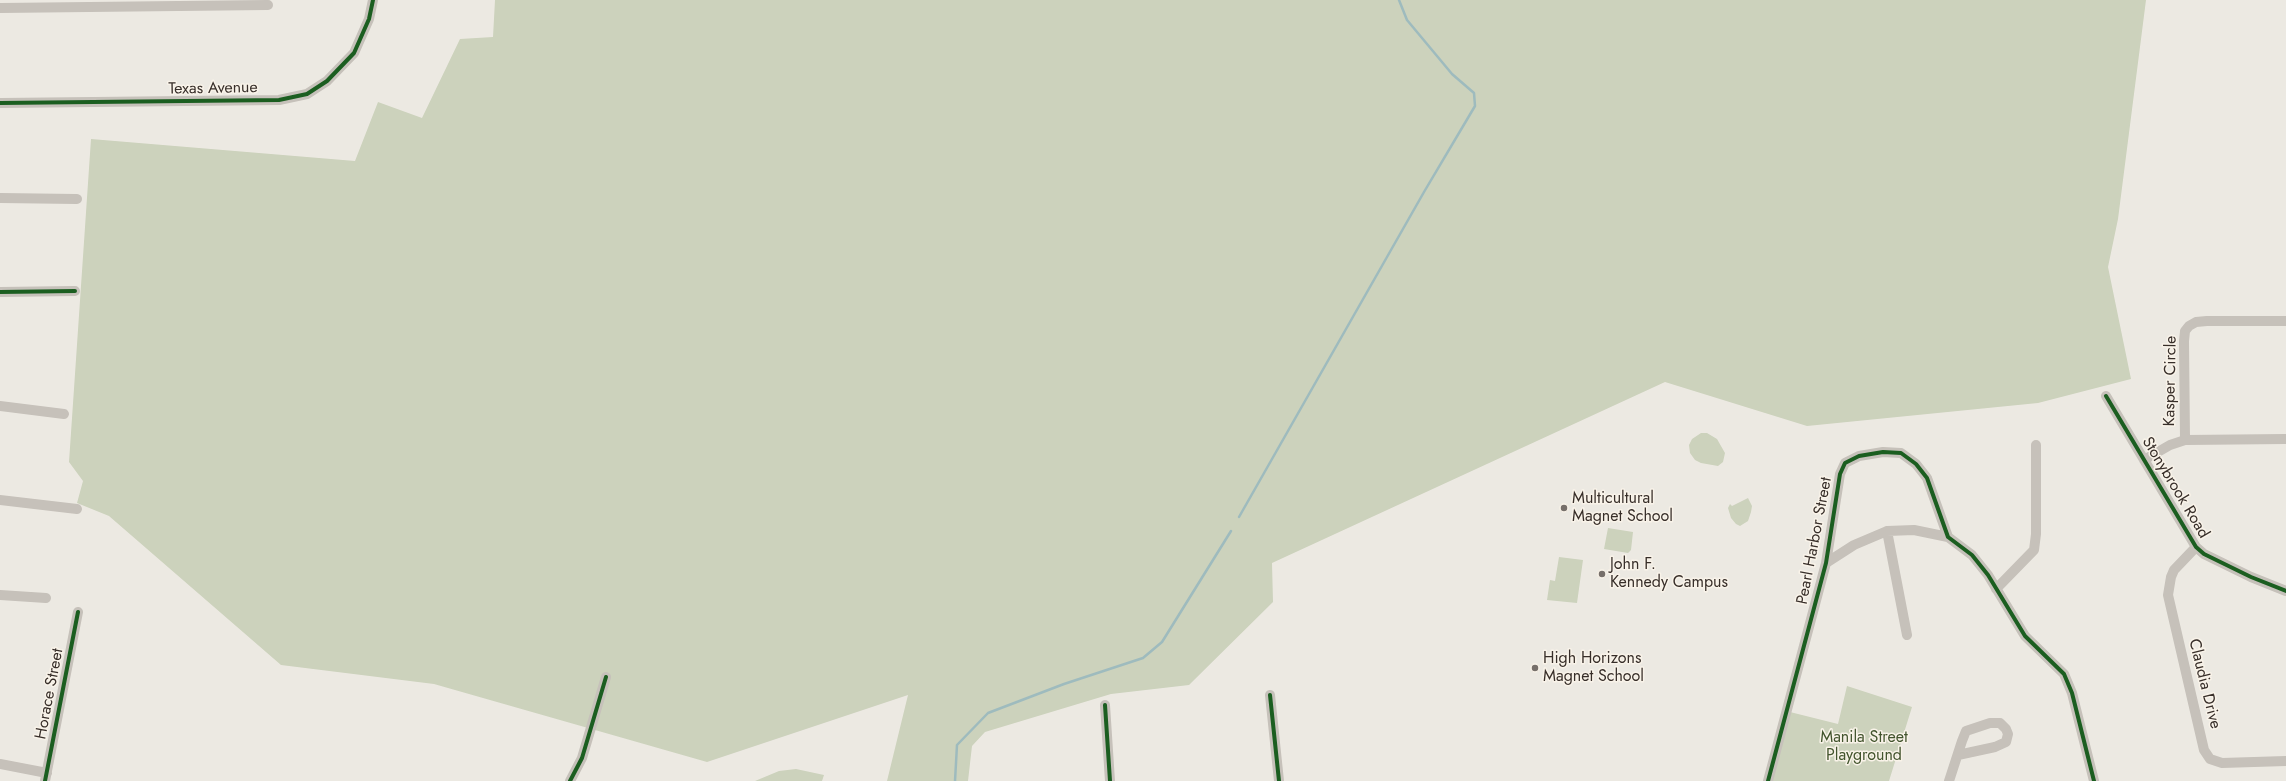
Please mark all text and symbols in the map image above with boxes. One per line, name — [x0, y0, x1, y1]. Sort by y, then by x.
street label: Texas Avenue — [168, 79, 258, 99]
street label: Kasper Circle — [2161, 335, 2181, 427]
street label: Stonybrook Road — [2137, 434, 2213, 542]
street label: Pearl Harbor Street — [1793, 476, 1837, 606]
place label: Multicultural Magnet School — [1572, 489, 1673, 527]
marker: Multicultural Magnet School — [1559, 503, 1569, 513]
place label: John F. Kennedy Campus — [1610, 555, 1728, 593]
marker: John F. Kennedy Campus — [1597, 569, 1607, 579]
street label: Claudia Drive — [2184, 637, 2224, 731]
street label: Horace Street — [32, 647, 68, 741]
place label: High Horizons Magnet School — [1543, 649, 1644, 687]
marker: High Horizons Magnet School — [1530, 663, 1540, 673]
park label: Manila Street Playground — [1820, 728, 1908, 766]

